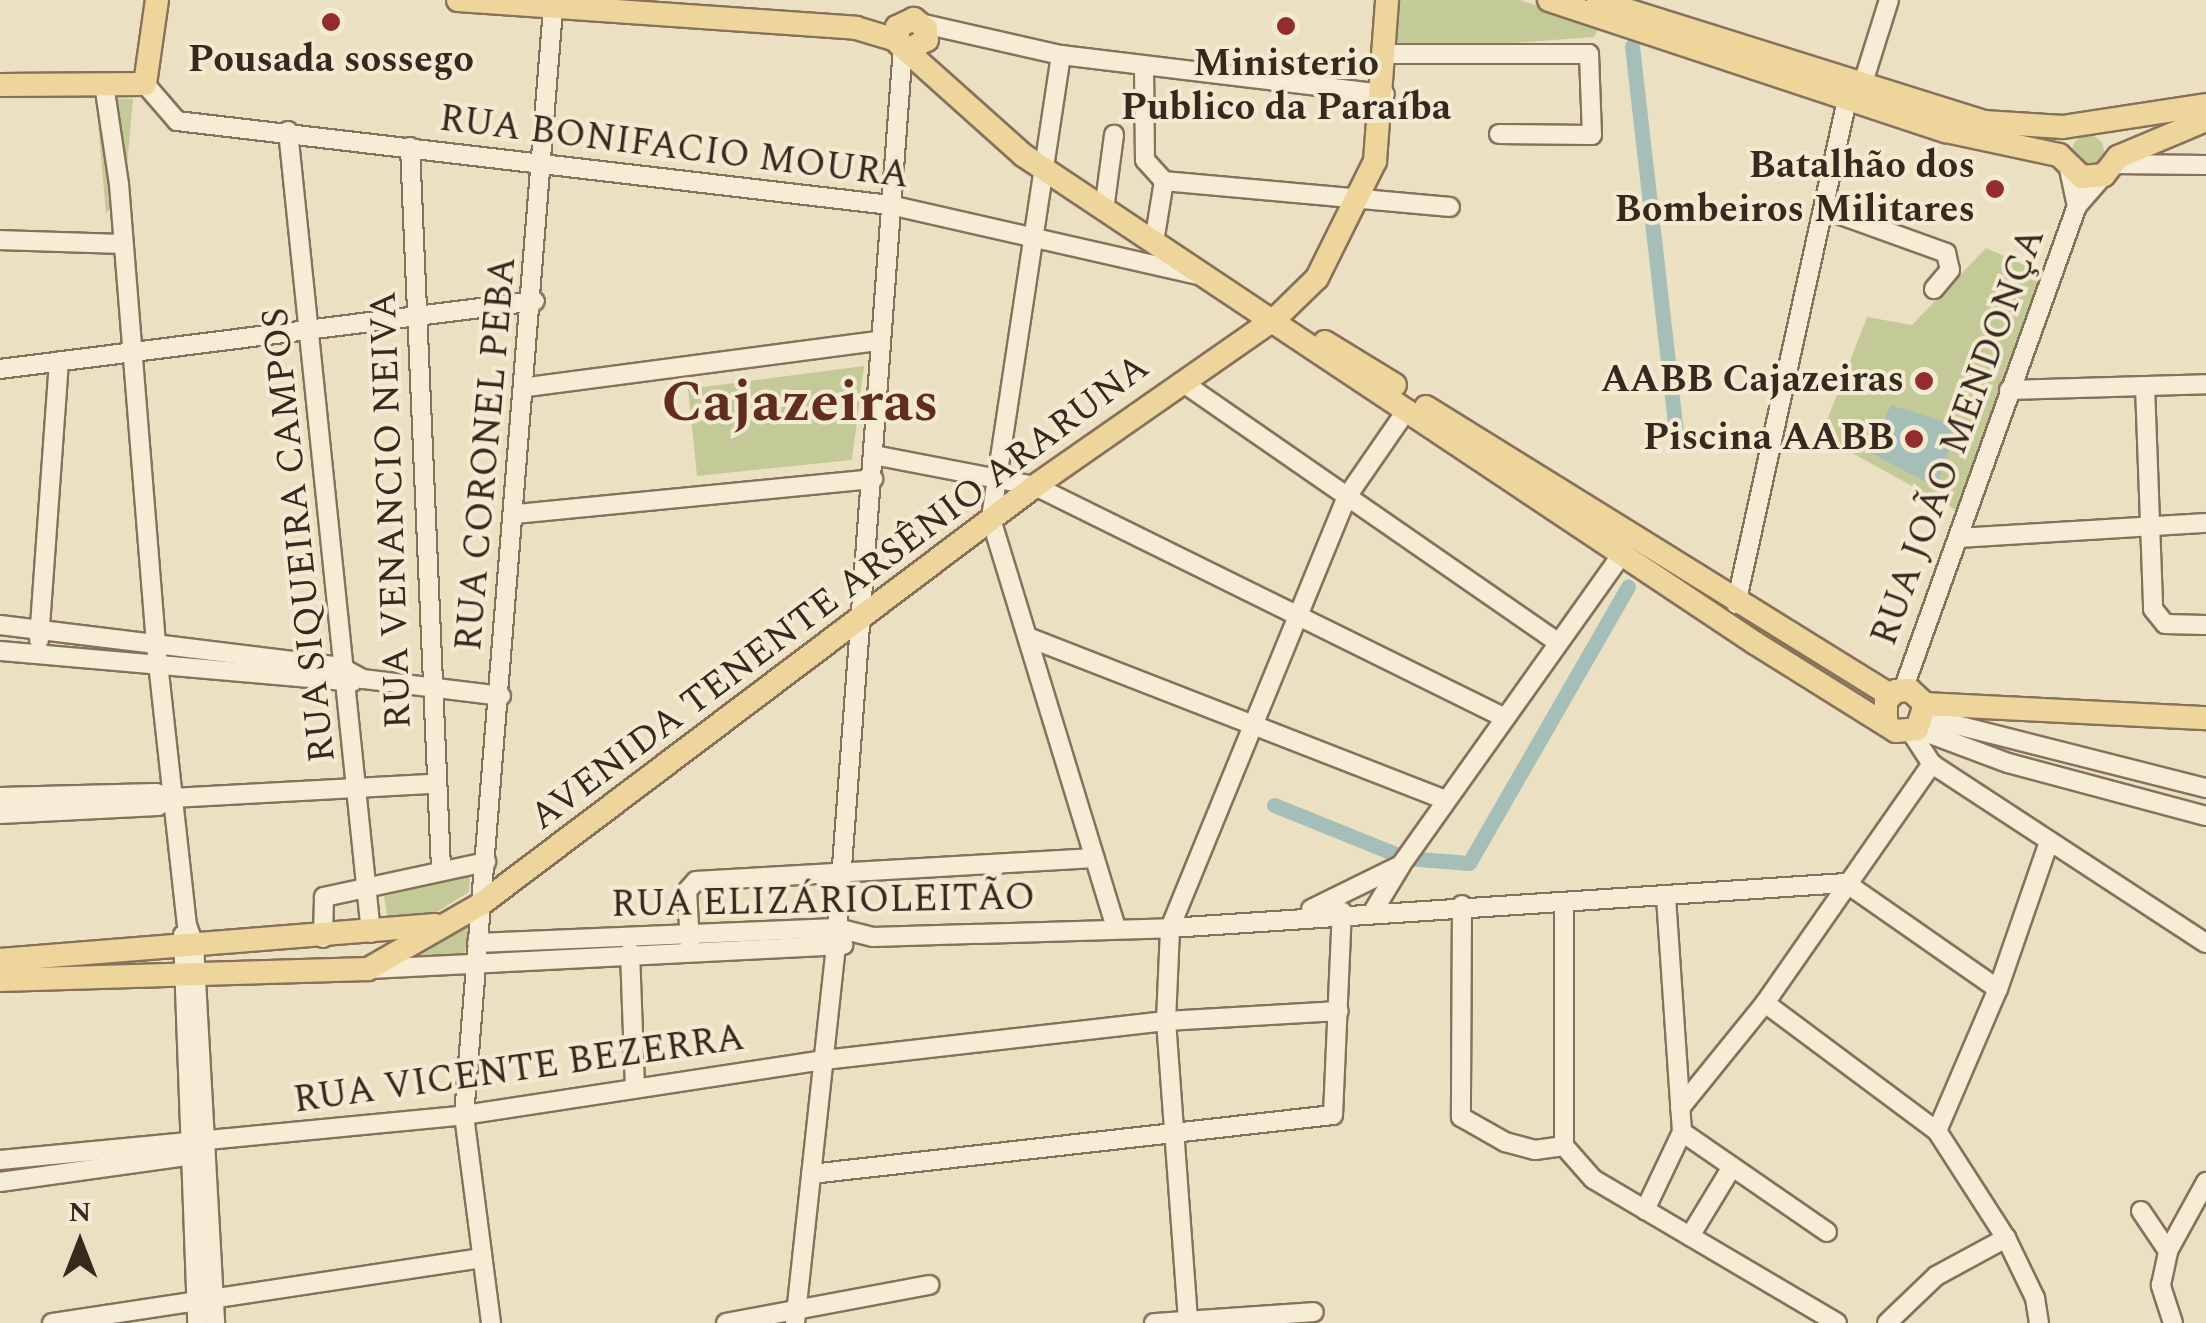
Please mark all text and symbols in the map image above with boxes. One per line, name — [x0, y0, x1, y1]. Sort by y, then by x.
marker: Pousada sossego — [320, 11, 342, 33]
marker: Ministerio Publico da Paraíba — [1275, 15, 1297, 37]
place label: Pousada sossego — [188, 38, 474, 84]
place label: Ministerio Publico da Paraíba — [1121, 42, 1451, 132]
street label: RUA BONIFACIO MOURA — [437, 97, 911, 199]
place label: Batalhão dos Bombeiros Militares — [1614, 144, 1975, 233]
marker: Batalhão dos Bombeiros Militares — [1984, 178, 2006, 200]
street label: RUA JOÃO MENDONÇA — [1862, 222, 2056, 652]
street label: RUA CORONEL PEBA — [447, 255, 527, 653]
street label: RUA VENANCIO NEIVA — [362, 290, 422, 730]
street label: RUA SIQUEIRA CAMPOS — [253, 305, 347, 765]
street label: AVENIDA TENENTE ARSÊNIO ARARUNA — [521, 345, 1159, 841]
place label: AABB Cajazeiras — [1601, 358, 1904, 404]
district label: Cajazeiras — [662, 368, 938, 438]
marker: AABB Cajazeiras — [1913, 370, 1935, 392]
place label: Piscina AABB — [1643, 416, 1894, 462]
marker: Piscina AABB — [1903, 428, 1925, 450]
street label: RUA ELIZÁRIOLEITÃO — [611, 876, 1035, 928]
street label: RUA VICENTE BEZERRA — [291, 1016, 747, 1124]
text: N — [69, 1191, 91, 1234]
north arrow — [30, 1193, 130, 1293]

